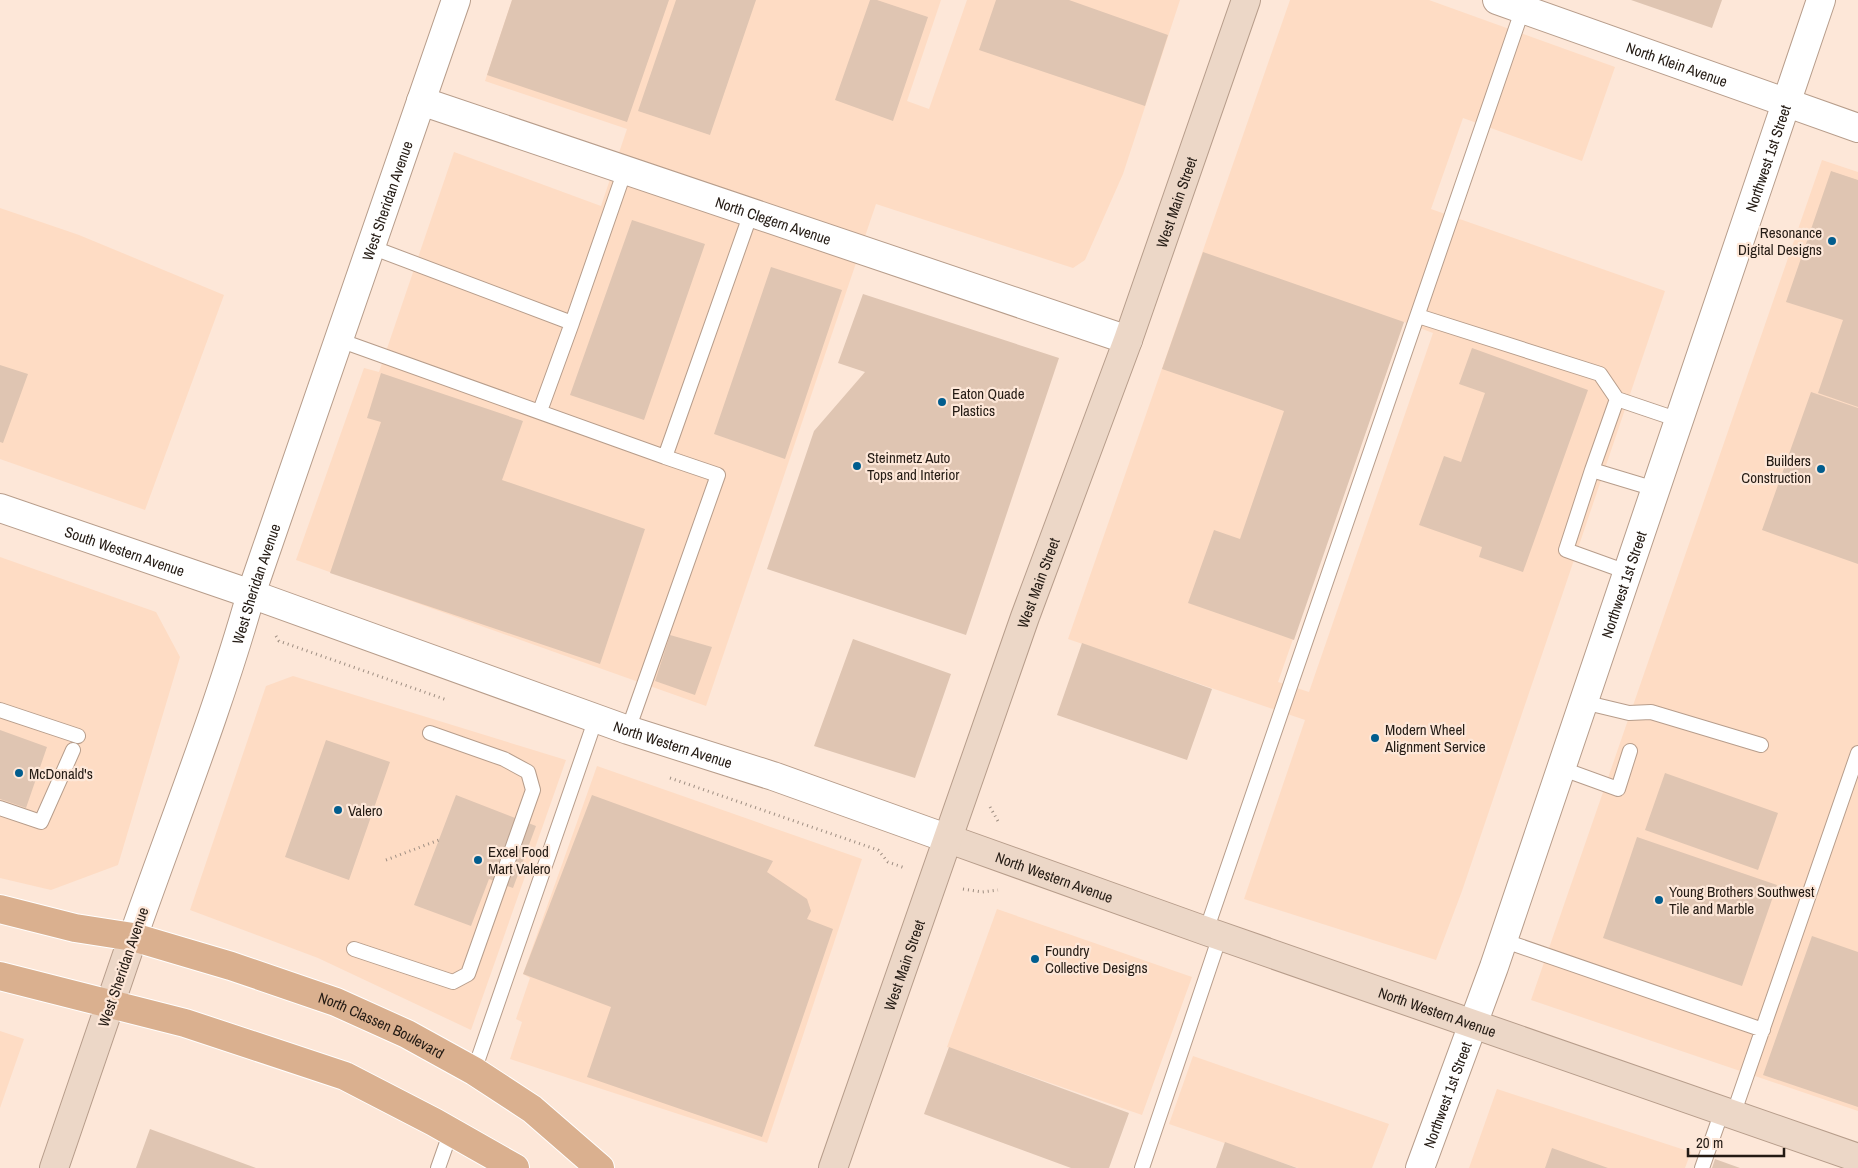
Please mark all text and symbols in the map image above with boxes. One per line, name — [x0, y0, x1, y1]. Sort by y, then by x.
street label: North Klein Avenue — [1624, 36, 1731, 91]
street label: Northwest 1st Street — [1740, 101, 1796, 214]
street label: West Sheridan Avenue — [356, 138, 417, 263]
street label: West Main Street — [1150, 153, 1202, 250]
street label: North Clegern Avenue — [713, 191, 834, 249]
place label: Resonance Digital Designs — [1738, 222, 1822, 260]
marker: Resonance Digital Designs — [1826, 235, 1838, 247]
place label: Eaton Quade Plastics — [952, 383, 1025, 421]
marker: Eaton Quade Plastics — [936, 396, 948, 408]
place label: Steinmetz Auto Tops and Interior — [867, 447, 959, 485]
place label: Builders Construction — [1741, 450, 1811, 488]
marker: Steinmetz Auto Tops and Interior — [851, 460, 863, 472]
marker: Builders Construction — [1815, 463, 1827, 475]
street label: South Western Avenue — [62, 521, 188, 581]
street label: West Sheridan Avenue — [226, 521, 285, 647]
street label: Northwest 1st Street — [1596, 528, 1651, 641]
street label: West Main Street — [1011, 534, 1064, 631]
street label: North Western Avenue — [611, 715, 735, 773]
place label: Modern Wheel Alignment Service — [1384, 719, 1486, 757]
marker: Modern Wheel Alignment Service — [1369, 732, 1381, 744]
place label: McDonald's — [29, 763, 93, 784]
marker: McDonald's — [13, 767, 25, 779]
place label: Valero — [348, 800, 383, 821]
marker: Valero — [332, 804, 344, 816]
place label: Excel Food Mart Valero — [488, 841, 551, 879]
street label: North Western Avenue — [993, 846, 1116, 907]
marker: Excel Food Mart Valero — [472, 854, 484, 866]
place label: Young Brothers Southwest Tile and Marble — [1669, 881, 1815, 919]
marker: Young Brothers Southwest Tile and Marble — [1653, 894, 1665, 906]
street label: West Sheridan Avenue — [93, 904, 153, 1030]
street label: West Main Street — [878, 916, 929, 1013]
place label: Foundry Collective Designs — [1045, 940, 1148, 978]
marker: Foundry Collective Designs — [1029, 953, 1041, 965]
street label: North Western Avenue — [1376, 981, 1499, 1042]
street label: North Classen Boulevard — [316, 986, 448, 1063]
street label: Northwest 1st Street — [1418, 1038, 1476, 1151]
scale bar — [1688, 1126, 1784, 1158]
text: 20 m — [1696, 1132, 1723, 1153]

